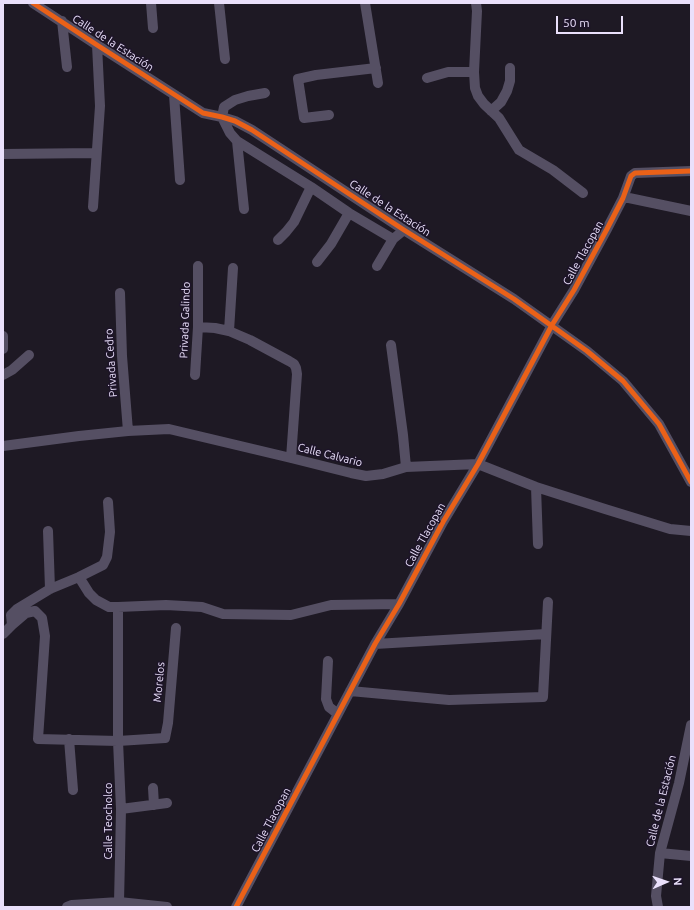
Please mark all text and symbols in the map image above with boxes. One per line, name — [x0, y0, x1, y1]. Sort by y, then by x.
scale bar — [558, 8, 625, 34]
street label: Calle de la Estación — [70, 12, 156, 74]
text: 50 m — [563, 16, 590, 29]
street label: Calle de la Estación — [347, 177, 433, 239]
street label: Calle Tlacopan — [560, 219, 606, 287]
street label: Privada Galindo — [177, 281, 193, 359]
street label: Privada Cedro — [102, 328, 120, 398]
street label: Calle Calvario — [296, 441, 364, 469]
street label: Calle Tlacopan — [402, 501, 448, 569]
street label: Morelos — [151, 661, 167, 703]
street label: Calle de la Estación — [643, 754, 679, 848]
street label: Calle Teocholco — [101, 782, 115, 860]
street label: Calle Tlacopan — [248, 785, 294, 855]
north arrow — [646, 862, 686, 902]
text: N — [672, 877, 684, 886]

